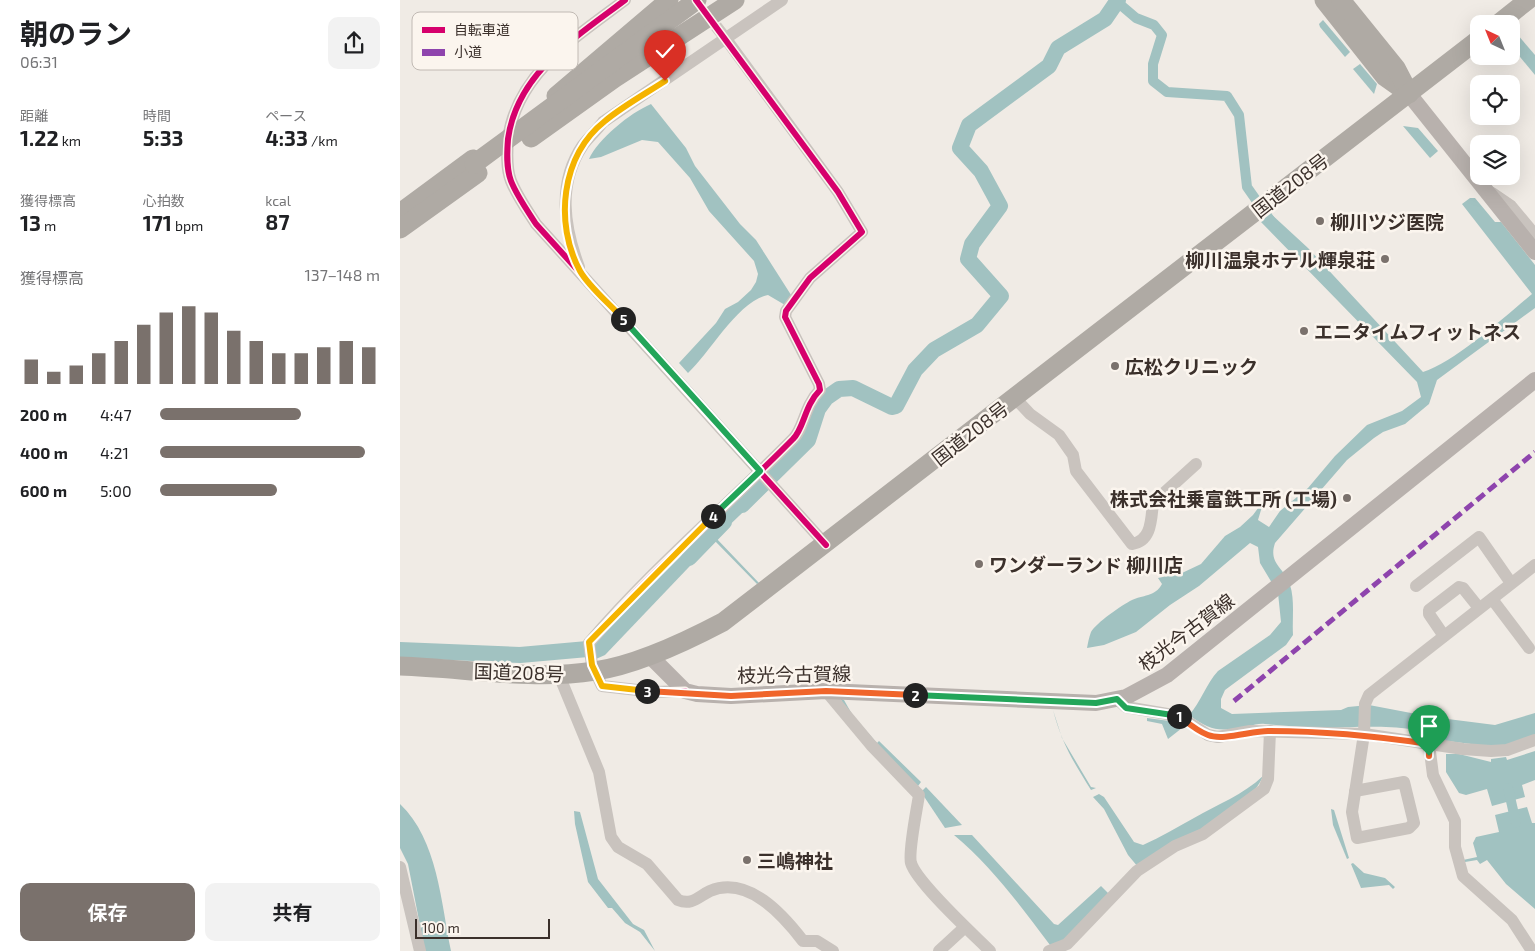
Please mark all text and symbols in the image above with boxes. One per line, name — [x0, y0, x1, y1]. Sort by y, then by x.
legend — [412, 12, 578, 70]
north arrow — [1470, 15, 1520, 65]
map controls — [1470, 15, 1520, 185]
text: 朝のラン — [20, 16, 132, 50]
button: share — [328, 17, 380, 69]
text: 自転車道 — [454, 21, 510, 38]
pin — [644, 30, 686, 81]
icon: check — [651, 37, 679, 65]
text: 小道 — [454, 43, 482, 60]
text: 06:31 — [20, 52, 58, 71]
button: locate — [1470, 75, 1520, 125]
text: 距離 — [20, 107, 48, 124]
text: 時間 — [143, 107, 171, 124]
text: ペース — [265, 107, 307, 124]
text: 1.22 — [20, 125, 59, 150]
text: 5:33 — [143, 125, 183, 150]
text: 4:33 — [265, 125, 308, 150]
text: km — [59, 132, 81, 149]
text: /km — [308, 132, 338, 149]
button: layers — [1470, 135, 1520, 185]
street label: 国道208号 — [1247, 148, 1333, 222]
text: 獲得標高 — [20, 192, 76, 209]
text: 心拍数 — [143, 192, 185, 209]
text: kcal — [265, 192, 291, 209]
text: 87 — [265, 209, 290, 234]
text: 13 — [20, 210, 41, 235]
text: 171 — [143, 210, 172, 235]
place label: 柳川ツジ医院 — [1330, 210, 1444, 233]
marker: 柳川ツジ医院 — [1314, 215, 1326, 227]
text: m — [41, 217, 56, 234]
text: bpm — [172, 217, 203, 234]
place label: 柳川温泉ホテル輝泉荘 — [1185, 248, 1375, 271]
marker: 柳川温泉ホテル輝泉荘 — [1379, 253, 1391, 265]
text: 137–148 m — [304, 265, 380, 284]
text: 獲得標高 — [20, 268, 84, 287]
pin: 5 — [610, 306, 636, 332]
text: 5 — [620, 311, 627, 328]
place label: エニタイムフィットネス — [1314, 320, 1521, 343]
marker: エニタイムフィットネス — [1298, 325, 1310, 337]
place label: 広松クリニック — [1125, 355, 1258, 378]
marker: 広松クリニック — [1109, 360, 1121, 372]
street label: 国道208号 — [927, 396, 1013, 470]
text: 200 m — [20, 405, 67, 424]
text: 4:47 — [100, 405, 132, 424]
text: 400 m — [20, 443, 68, 462]
text: 4:21 — [100, 443, 129, 462]
text: 600 m — [20, 481, 67, 500]
text: 5:00 — [100, 481, 132, 500]
place label: 株式会社乗富鉄工所 (工場) — [1110, 487, 1337, 510]
marker: 株式会社乗富鉄工所 (工場) — [1341, 492, 1353, 504]
pin: 4 — [700, 504, 726, 528]
text: 4 — [709, 508, 718, 525]
place label: ワンダーランド 柳川店 — [989, 553, 1183, 576]
marker: ワンダーランド 柳川店 — [973, 558, 985, 570]
street label: 枝光今古賀線 — [1134, 589, 1238, 675]
street label: 国道208号 — [473, 659, 565, 685]
street label: 枝光今古賀線 — [737, 662, 851, 686]
pin: 3 — [634, 678, 660, 704]
pin: 2 — [902, 682, 928, 708]
text: 3 — [644, 683, 651, 700]
text: 2 — [911, 687, 920, 704]
pin: 1 — [1166, 704, 1192, 728]
pin — [1408, 705, 1450, 756]
text: 1 — [1176, 708, 1183, 725]
icon: arrive — [1415, 712, 1443, 740]
place label: 三嶋神社 — [757, 849, 833, 872]
marker: 三嶋神社 — [741, 854, 753, 866]
button: 保存 — [20, 883, 195, 941]
button: 共有 — [205, 883, 380, 941]
scale bar — [415, 916, 550, 939]
text: 100 m — [422, 919, 460, 936]

